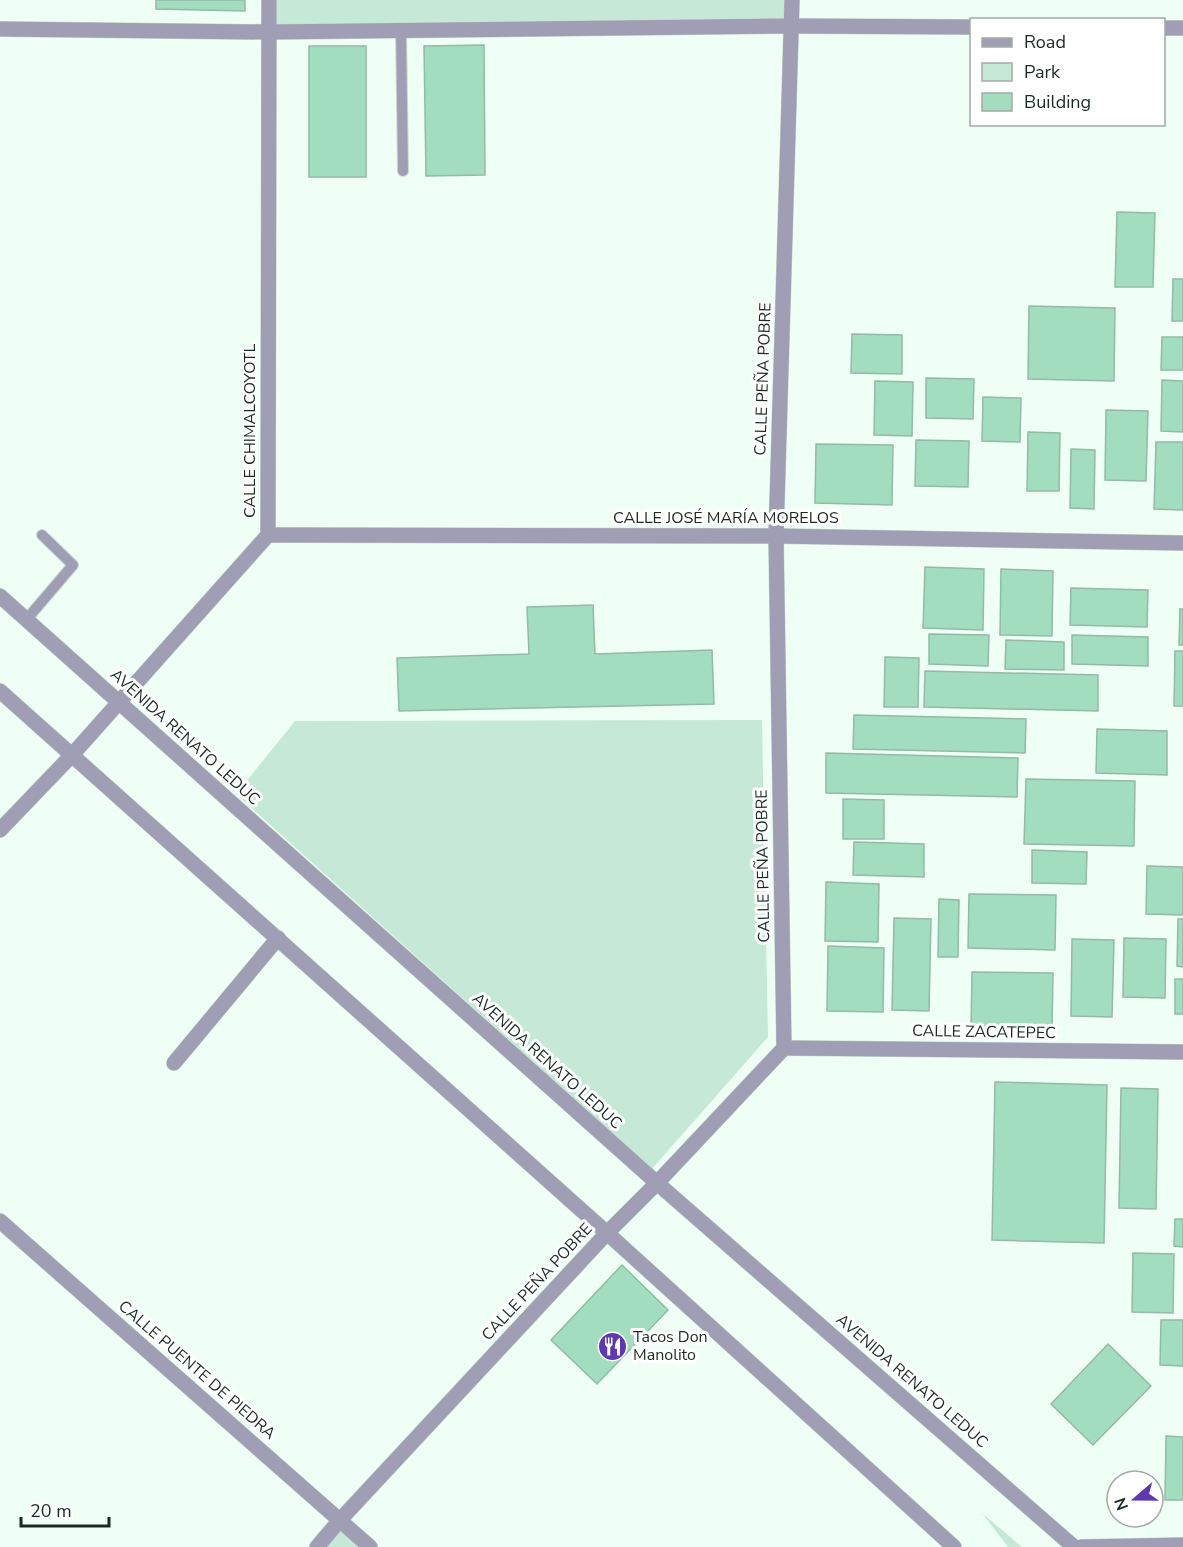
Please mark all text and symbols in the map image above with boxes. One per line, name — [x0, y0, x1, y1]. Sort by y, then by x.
legend — [970, 18, 1165, 126]
text: Road — [1024, 30, 1066, 54]
text: Park — [1024, 60, 1061, 84]
text: Building — [1024, 90, 1091, 114]
street label: CALLE PEÑA POBRE — [749, 302, 777, 456]
street label: CALLE CHIMALCOYOTL — [239, 344, 261, 518]
street label: CALLE JOSÉ MARÍA MORELOS — [613, 507, 839, 529]
street label: AVENIDA RENATO LEDUC — [105, 664, 265, 810]
street label: CALLE PEÑA POBRE — [751, 789, 775, 943]
street label: AVENIDA RENATO LEDUC — [467, 988, 627, 1134]
street label: CALLE ZACATEPEC — [912, 1020, 1056, 1044]
street label: CALLE PEÑA POBRE — [477, 1218, 597, 1346]
street label: CALLE PUENTE DE PIEDRA — [114, 1295, 281, 1445]
street label: AVENIDA RENATO LEDUC — [831, 1309, 993, 1453]
place label: Tacos Don Manolito — [633, 1326, 708, 1366]
restaurant icon: Tacos Don Manolito — [596, 1330, 628, 1362]
north arrow — [1105, 1469, 1165, 1529]
scale bar — [21, 1490, 110, 1528]
text: N — [1109, 1494, 1134, 1513]
text: 20 m — [30, 1499, 72, 1523]

